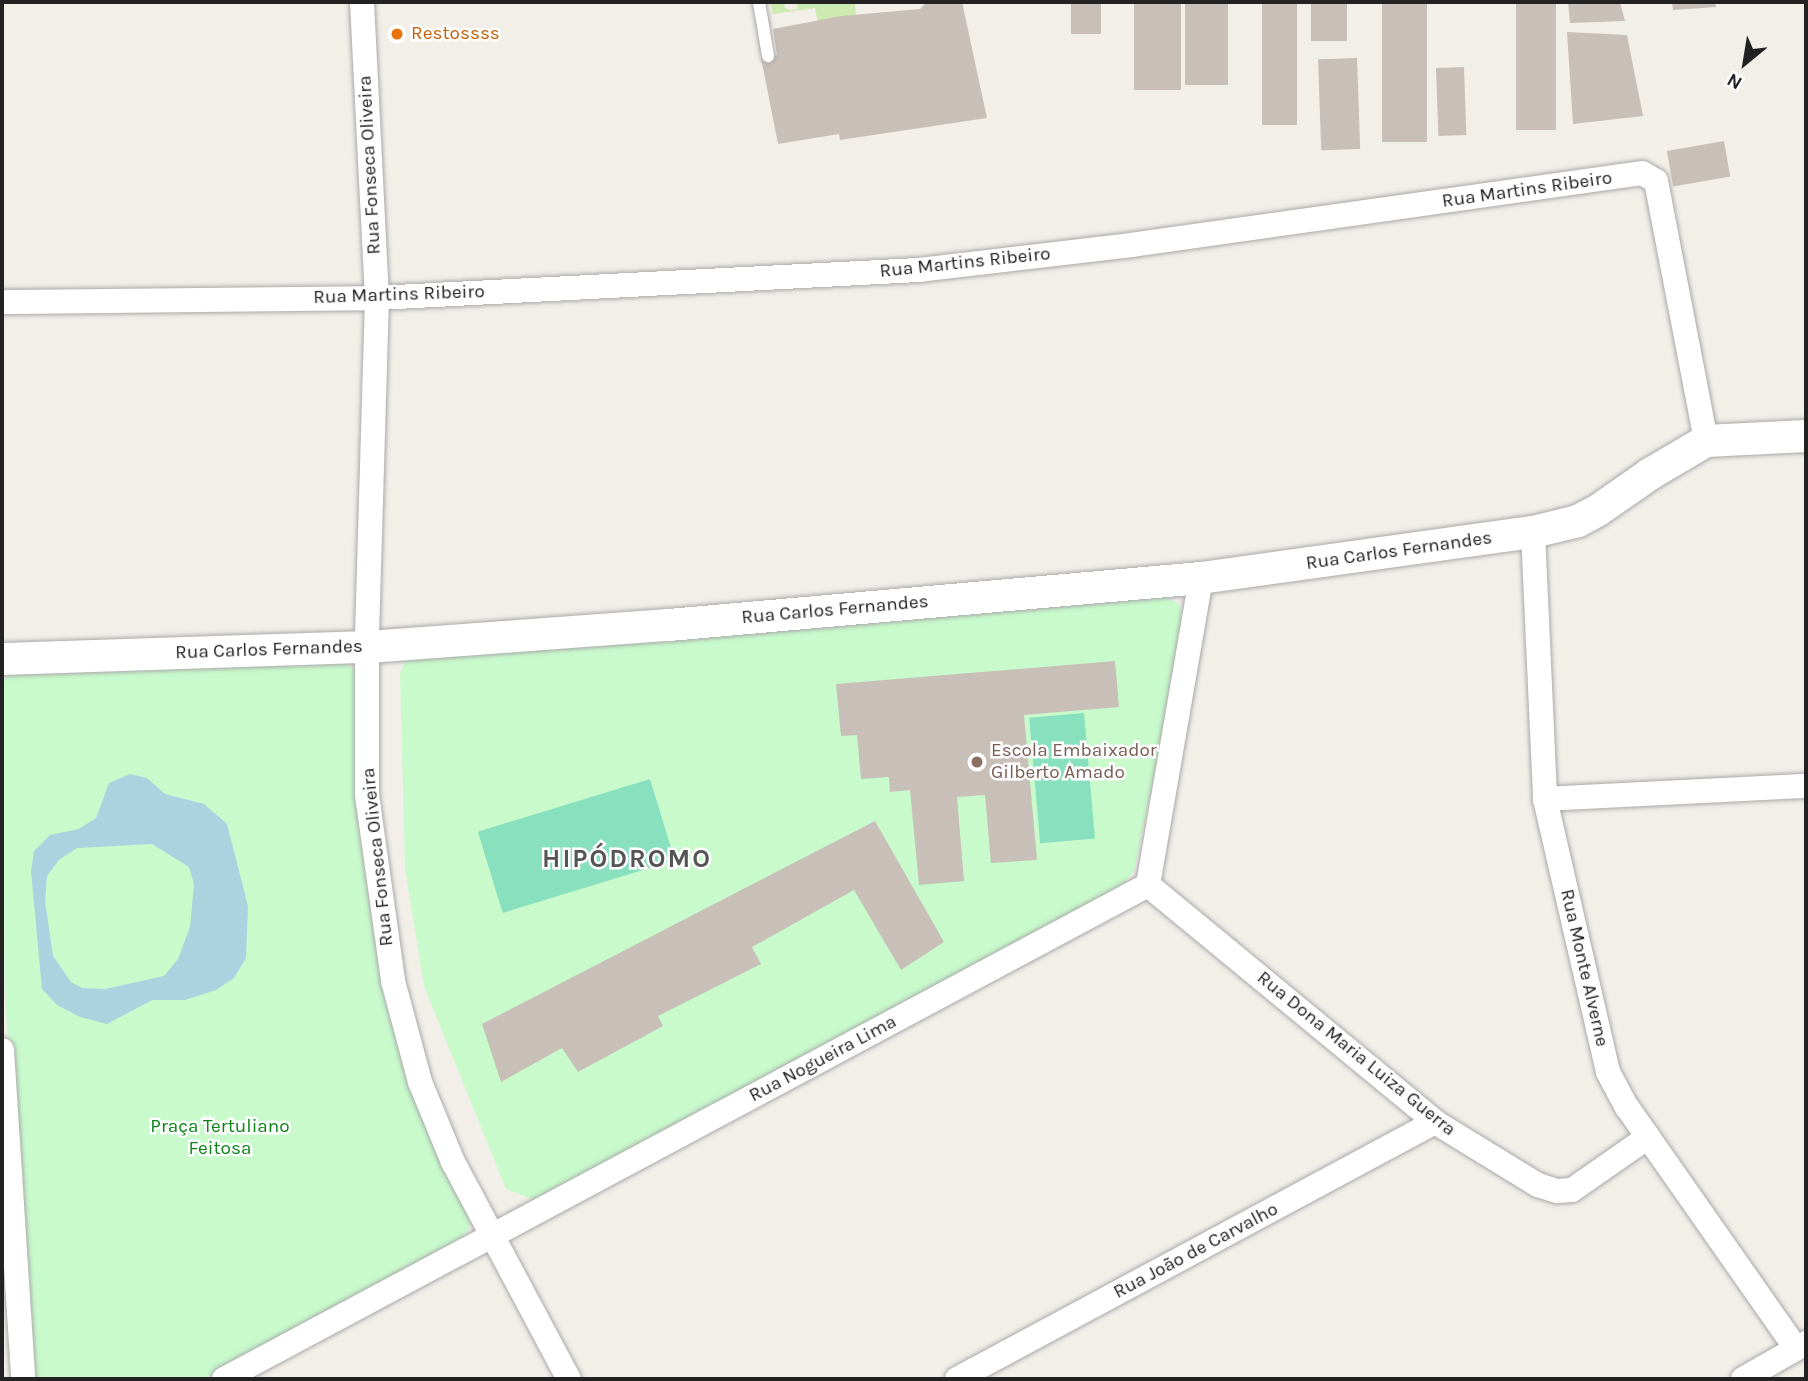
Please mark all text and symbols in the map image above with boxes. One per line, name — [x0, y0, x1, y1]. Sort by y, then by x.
place label: Restossss — [411, 23, 500, 45]
marker: Restossss — [389, 26, 405, 42]
north arrow — [1710, 28, 1780, 98]
text: N — [1723, 68, 1746, 94]
street label: Rua Fonseca Oliveira — [354, 75, 386, 255]
street label: Rua Martins Ribeiro — [1440, 167, 1614, 213]
street label: Rua Martins Ribeiro — [879, 243, 1051, 283]
street label: Rua Martins Ribeiro — [313, 281, 485, 309]
street label: Rua Carlos Fernandes — [1304, 527, 1494, 575]
street label: Rua Carlos Fernandes — [740, 590, 930, 630]
street label: Rua Carlos Fernandes — [175, 635, 363, 665]
place label: Escola Embaixador Gilberto Amado — [991, 740, 1157, 784]
marker: Escola Embaixador Gilberto Amado — [969, 754, 985, 770]
street label: Rua Fonseca Oliveira — [357, 767, 399, 947]
district label: HIPÓDROMO — [543, 843, 711, 875]
street label: Rua Monte Alverne — [1555, 887, 1613, 1049]
street label: Rua Dona Maria Luiza Guerra — [1252, 967, 1460, 1141]
street label: Rua Nogueira Lima — [745, 1010, 901, 1108]
park label: Praça Tertuliano Feitosa — [150, 1116, 290, 1160]
street label: Rua João de Carvalho — [1110, 1198, 1282, 1304]

